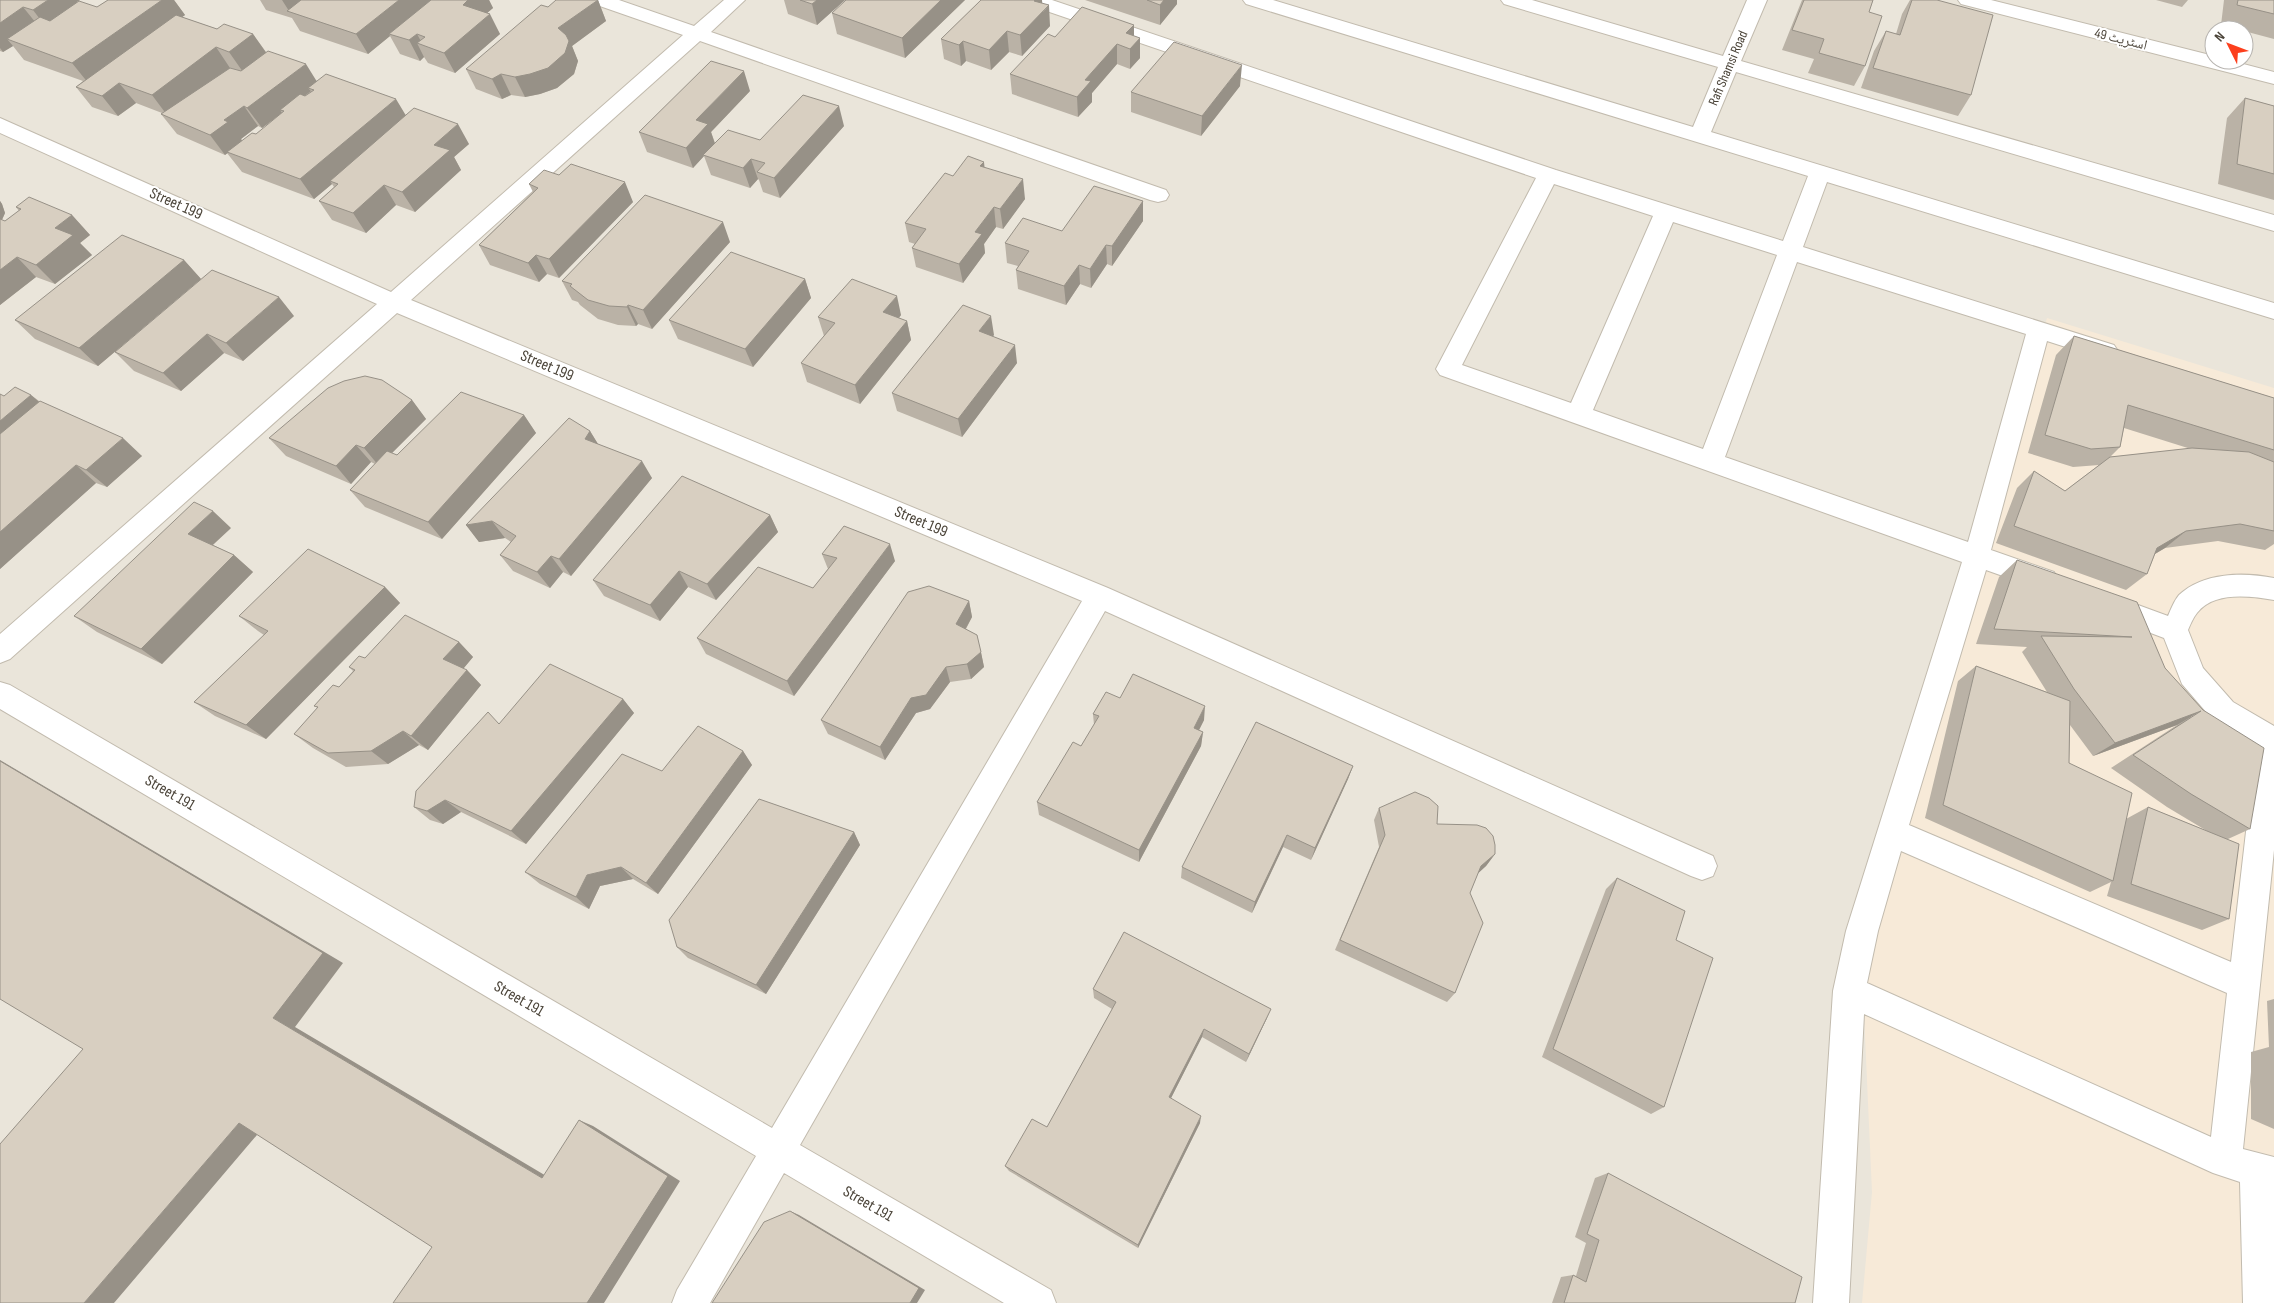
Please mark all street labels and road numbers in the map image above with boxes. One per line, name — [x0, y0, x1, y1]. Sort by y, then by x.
street label: اسٹریٹ 49 — [2093, 24, 2149, 54]
street label: Rafi Shamsi Road — [1705, 28, 1751, 108]
street label: Street 199 — [147, 184, 205, 224]
street label: Street 199 — [517, 346, 577, 386]
street label: Street 199 — [891, 502, 951, 542]
street label: Street 191 — [142, 771, 199, 815]
street label: Street 191 — [491, 977, 548, 1021]
street label: Street 191 — [840, 1182, 897, 1226]

